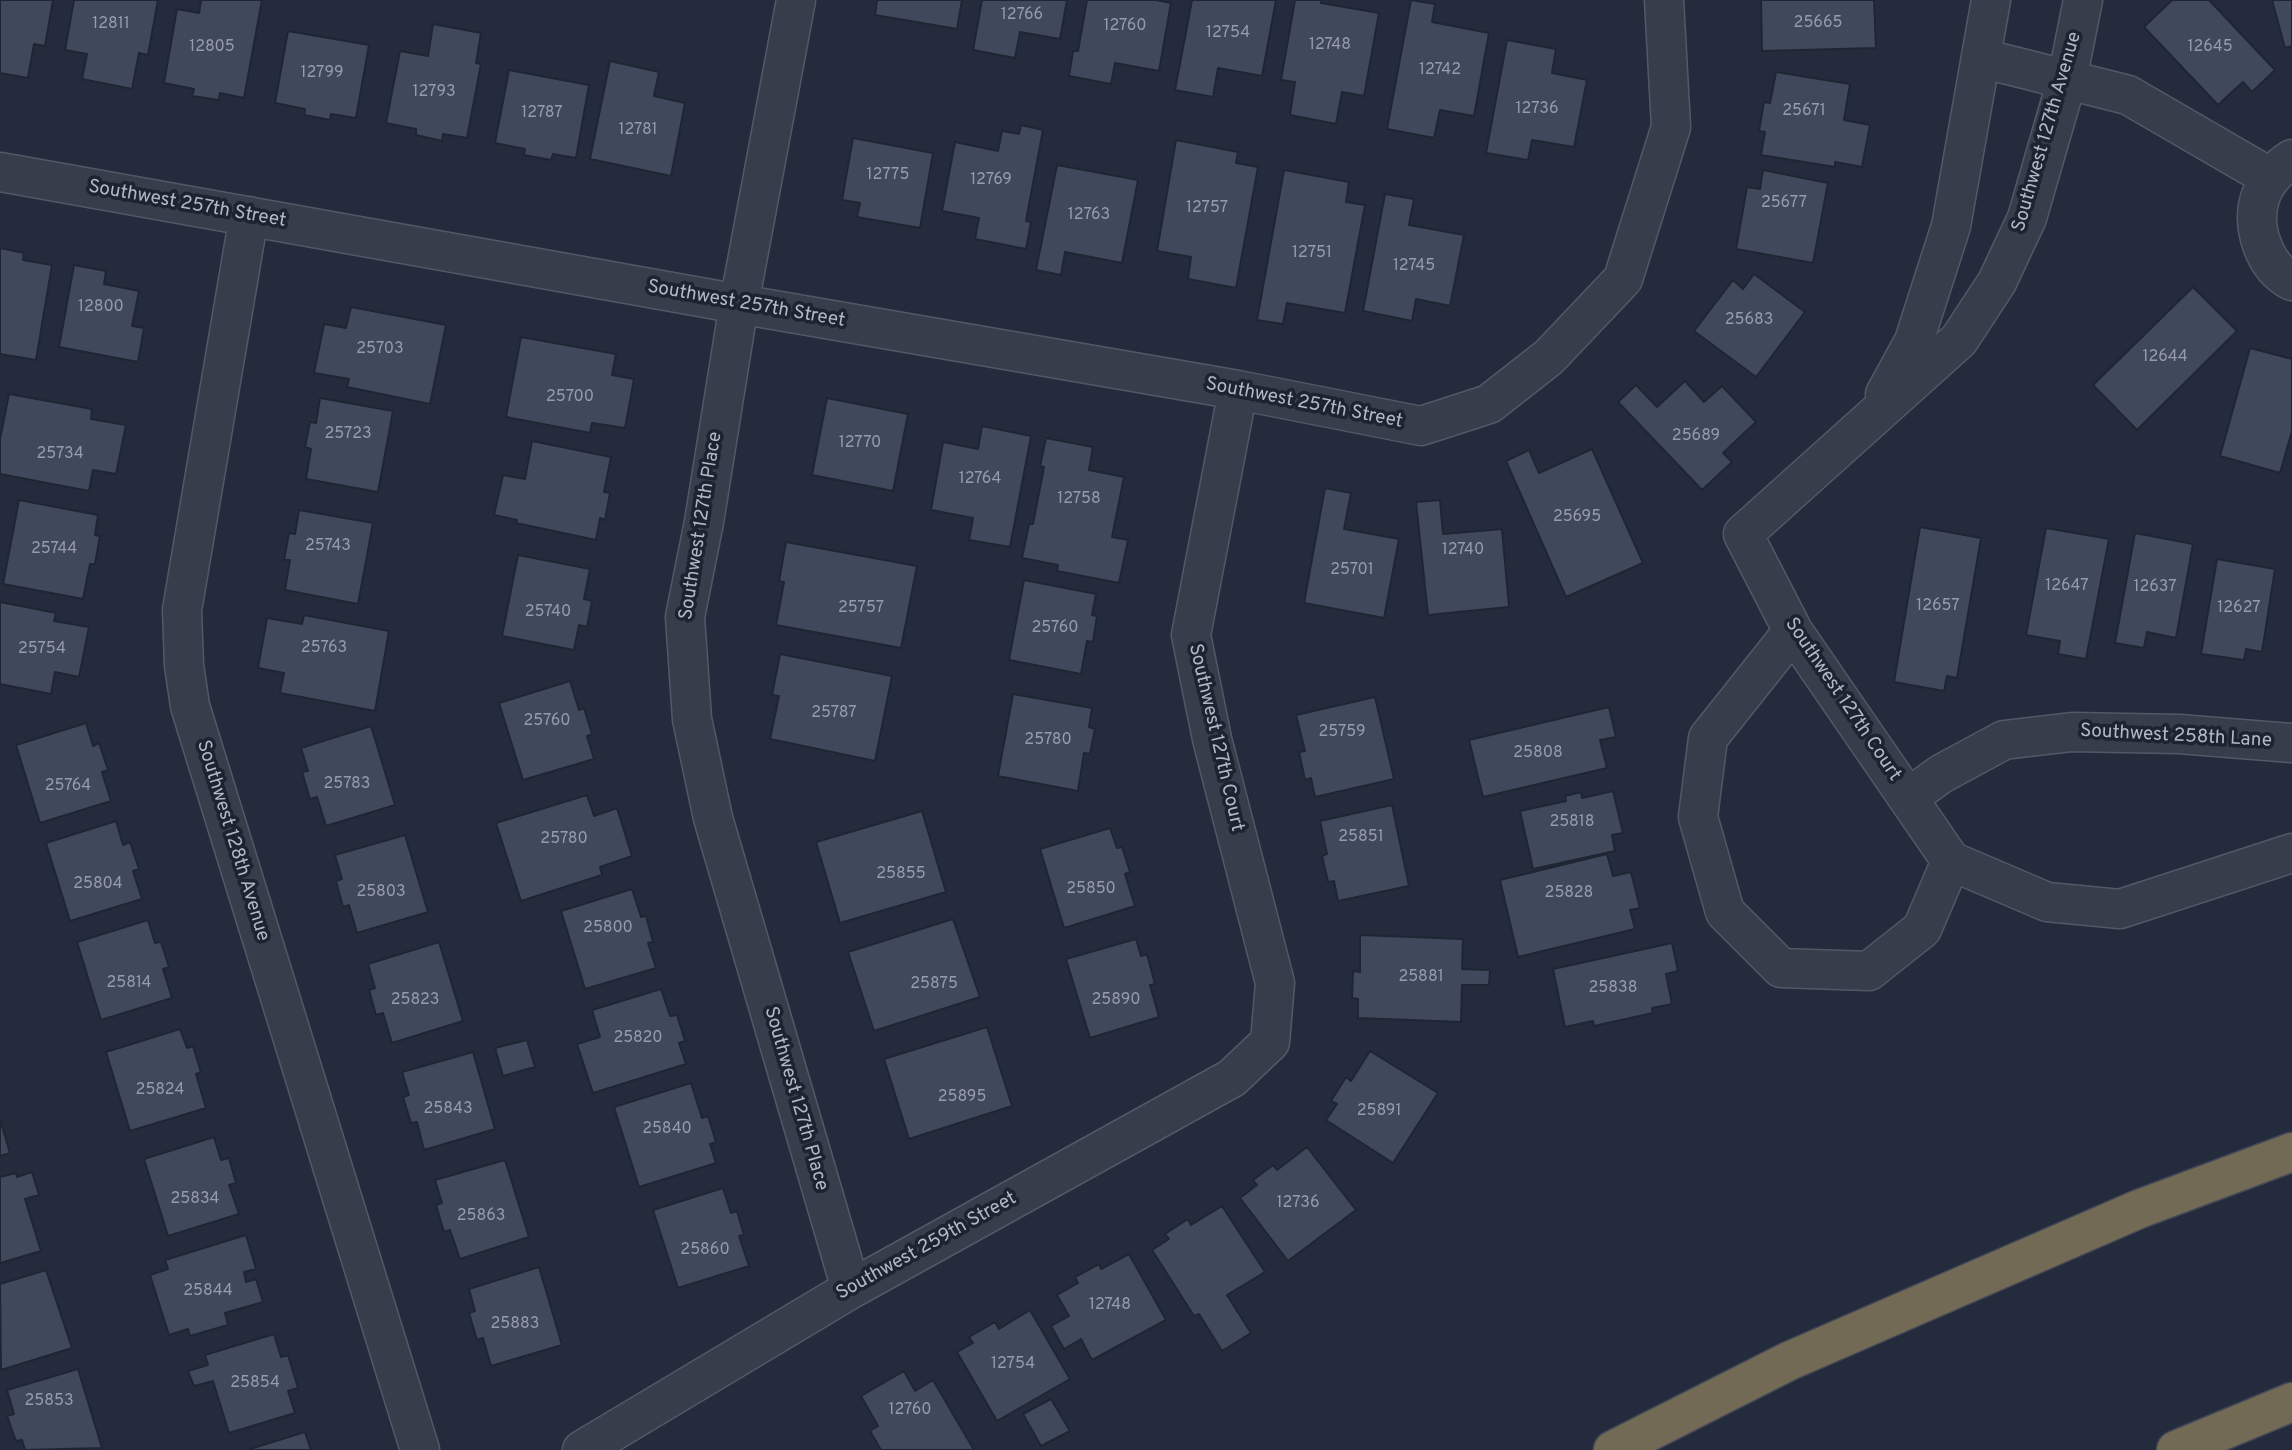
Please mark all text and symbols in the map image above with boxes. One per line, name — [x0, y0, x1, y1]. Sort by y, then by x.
house number: 12766 — [1001, 6, 1043, 26]
house number: 25665 — [1794, 14, 1842, 34]
house number: 12811 — [92, 15, 130, 35]
house number: 12760 — [1104, 17, 1146, 37]
house number: 12754 — [1206, 24, 1250, 44]
street label: Southwest 127th Avenue — [2009, 29, 2087, 235]
house number: 12748 — [1309, 36, 1351, 56]
house number: 12805 — [189, 38, 235, 58]
house number: 12645 — [2187, 38, 2233, 58]
house number: 12742 — [1419, 61, 1461, 81]
house number: 12799 — [300, 64, 344, 84]
house number: 12793 — [412, 83, 456, 103]
house number: 12736 — [1516, 100, 1558, 120]
house number: 25671 — [1782, 102, 1826, 122]
house number: 12787 — [521, 104, 563, 124]
house number: 12781 — [618, 121, 658, 141]
house number: 12775 — [867, 166, 909, 186]
house number: 12769 — [970, 171, 1012, 191]
street label: Southwest 257th Street — [86, 176, 288, 234]
house number: 25677 — [1761, 194, 1807, 214]
house number: 12757 — [1186, 199, 1228, 219]
house number: 12763 — [1068, 206, 1110, 226]
house number: 12751 — [1292, 244, 1332, 264]
house number: 12745 — [1393, 257, 1435, 277]
street label: Southwest 257th Street — [645, 276, 847, 334]
house number: 12800 — [78, 298, 124, 318]
house number: 25683 — [1725, 311, 1773, 331]
house number: 25703 — [356, 340, 404, 360]
house number: 12644 — [2142, 348, 2188, 368]
street label: Southwest 257th Street — [1204, 374, 1404, 434]
house number: 25700 — [546, 388, 594, 408]
house number: 25723 — [324, 425, 372, 445]
house number: 25689 — [1672, 427, 1720, 447]
street label: Southwest 127th Place — [676, 430, 728, 622]
house number: 12770 — [839, 434, 881, 454]
house number: 25734 — [36, 445, 84, 465]
house number: 12764 — [959, 470, 1001, 490]
house number: 12758 — [1057, 490, 1101, 510]
house number: 25695 — [1553, 508, 1601, 528]
house number: 25743 — [305, 537, 351, 557]
house number: 25744 — [31, 540, 77, 560]
house number: 12740 — [1442, 541, 1484, 561]
house number: 25701 — [1330, 561, 1374, 581]
house number: 12647 — [2045, 577, 2089, 597]
house number: 12637 — [2133, 578, 2177, 598]
house number: 12657 — [1916, 597, 1960, 617]
house number: 25757 — [838, 599, 884, 619]
house number: 12627 — [2217, 599, 2261, 619]
house number: 25740 — [525, 603, 571, 623]
street label: Southwest 127th Court — [1779, 614, 1905, 786]
house number: 25760 — [1032, 619, 1078, 639]
house number: 25763 — [301, 639, 347, 659]
house number: 25754 — [18, 640, 66, 660]
street label: Southwest 127th Court — [1182, 642, 1248, 834]
house number: 25787 — [811, 704, 857, 724]
house number: 25760 — [524, 712, 570, 732]
street label: Southwest 258th Lane — [2079, 721, 2273, 753]
house number: 25759 — [1318, 723, 1366, 743]
house number: 25780 — [1024, 731, 1072, 751]
street label: Southwest 128th Avenue — [191, 738, 273, 944]
house number: 25808 — [1513, 744, 1563, 764]
house number: 25783 — [324, 775, 370, 795]
house number: 25764 — [45, 777, 91, 797]
house number: 25818 — [1549, 813, 1595, 833]
house number: 25851 — [1338, 828, 1384, 848]
house number: 25780 — [540, 830, 588, 850]
house number: 25855 — [876, 865, 926, 885]
house number: 25804 — [73, 875, 123, 895]
house number: 25850 — [1066, 880, 1116, 900]
house number: 25803 — [356, 883, 406, 903]
house number: 25828 — [1545, 884, 1593, 904]
house number: 25800 — [583, 919, 633, 939]
house number: 25881 — [1398, 968, 1444, 988]
house number: 25814 — [106, 974, 152, 994]
house number: 25875 — [910, 975, 958, 995]
house number: 25838 — [1589, 979, 1637, 999]
house number: 25823 — [391, 991, 439, 1011]
house number: 25890 — [1092, 991, 1140, 1011]
street label: Southwest 127th Place — [758, 1004, 832, 1194]
house number: 25820 — [613, 1029, 663, 1049]
house number: 25824 — [136, 1081, 184, 1101]
house number: 25895 — [938, 1088, 986, 1108]
house number: 25843 — [423, 1100, 473, 1120]
house number: 25891 — [1357, 1102, 1401, 1122]
house number: 25840 — [642, 1120, 692, 1140]
street label: Southwest 259th Street — [833, 1188, 1021, 1306]
house number: 25834 — [170, 1190, 220, 1210]
house number: 12736 — [1277, 1194, 1319, 1214]
house number: 25863 — [457, 1207, 505, 1227]
house number: 25860 — [680, 1241, 730, 1261]
house number: 25844 — [183, 1282, 233, 1302]
house number: 12748 — [1089, 1296, 1131, 1316]
house number: 25883 — [491, 1315, 539, 1335]
house number: 12754 — [991, 1355, 1035, 1375]
house number: 25854 — [230, 1374, 280, 1394]
house number: 25853 — [24, 1392, 74, 1412]
house number: 12760 — [889, 1401, 931, 1421]

